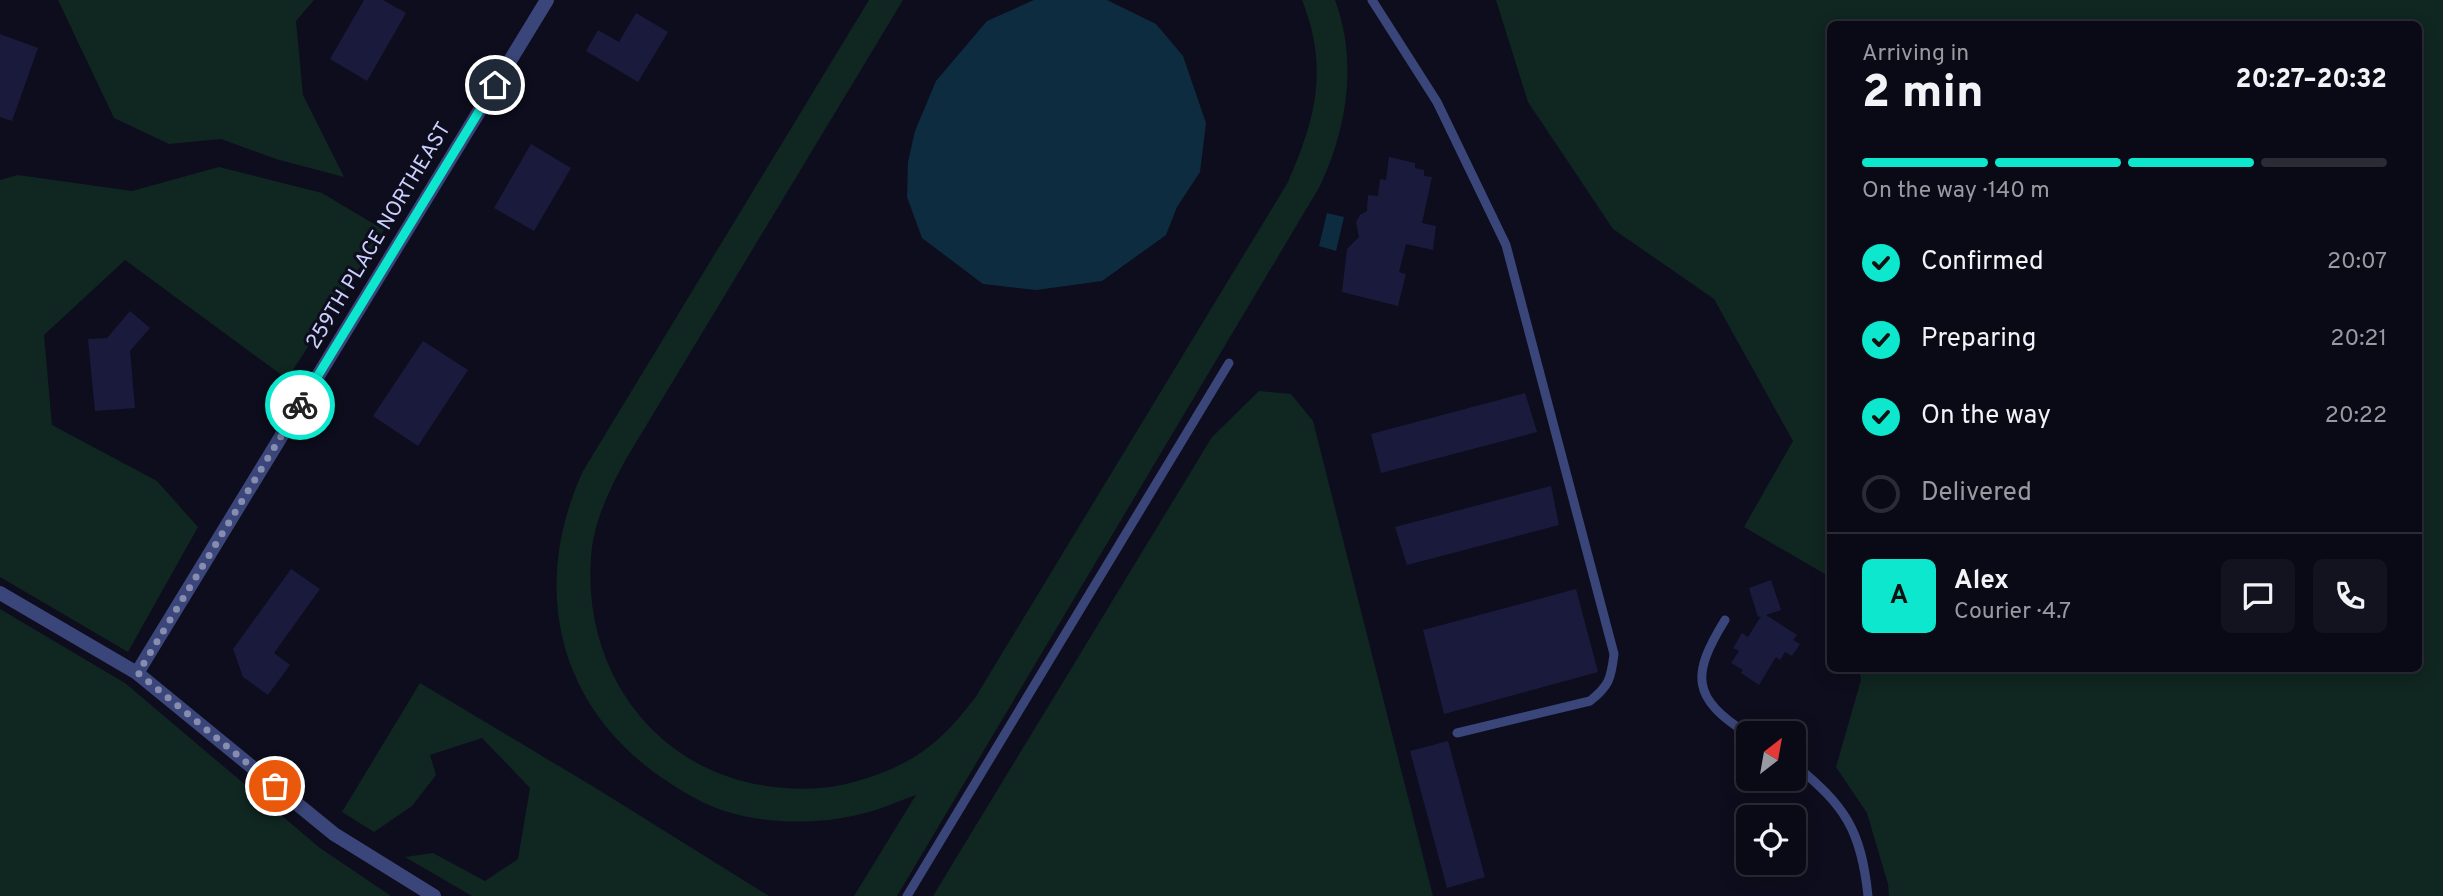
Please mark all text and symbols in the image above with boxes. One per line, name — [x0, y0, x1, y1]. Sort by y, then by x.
text: Arriving in — [1862, 40, 1969, 69]
pin — [465, 55, 525, 115]
text: 20:27–20:32 — [2236, 64, 2387, 97]
text: 2 min — [1862, 65, 1984, 124]
icon: home — [476, 66, 514, 104]
street label: 259TH PLACE NORTHEAST — [300, 118, 458, 354]
text: On the way · 140 m — [1862, 177, 2050, 206]
icon: check — [1862, 244, 1900, 282]
text: Confirmed — [1921, 246, 2044, 279]
text: 20:07 — [2327, 248, 2387, 277]
icon: check — [1862, 321, 1900, 359]
text: Preparing — [1921, 323, 2036, 356]
text: 20:21 — [2330, 325, 2387, 354]
courier — [265, 370, 335, 440]
icon: bike — [281, 386, 319, 424]
icon: check — [1862, 398, 1900, 436]
text: On the way — [1921, 400, 2051, 433]
text: 20:22 — [2325, 402, 2387, 431]
text: Delivered — [1921, 477, 2032, 510]
button: chat — [2221, 559, 2295, 633]
button: phone — [2313, 559, 2387, 633]
text: Alex — [1954, 565, 2009, 598]
text: A — [1890, 580, 1908, 613]
text: Courier · 4.7 — [1954, 598, 2071, 627]
north arrow — [1736, 721, 1806, 791]
map controls — [1736, 721, 1806, 875]
pin — [245, 756, 305, 816]
icon: bag — [256, 767, 294, 805]
button: locate — [1736, 805, 1806, 875]

